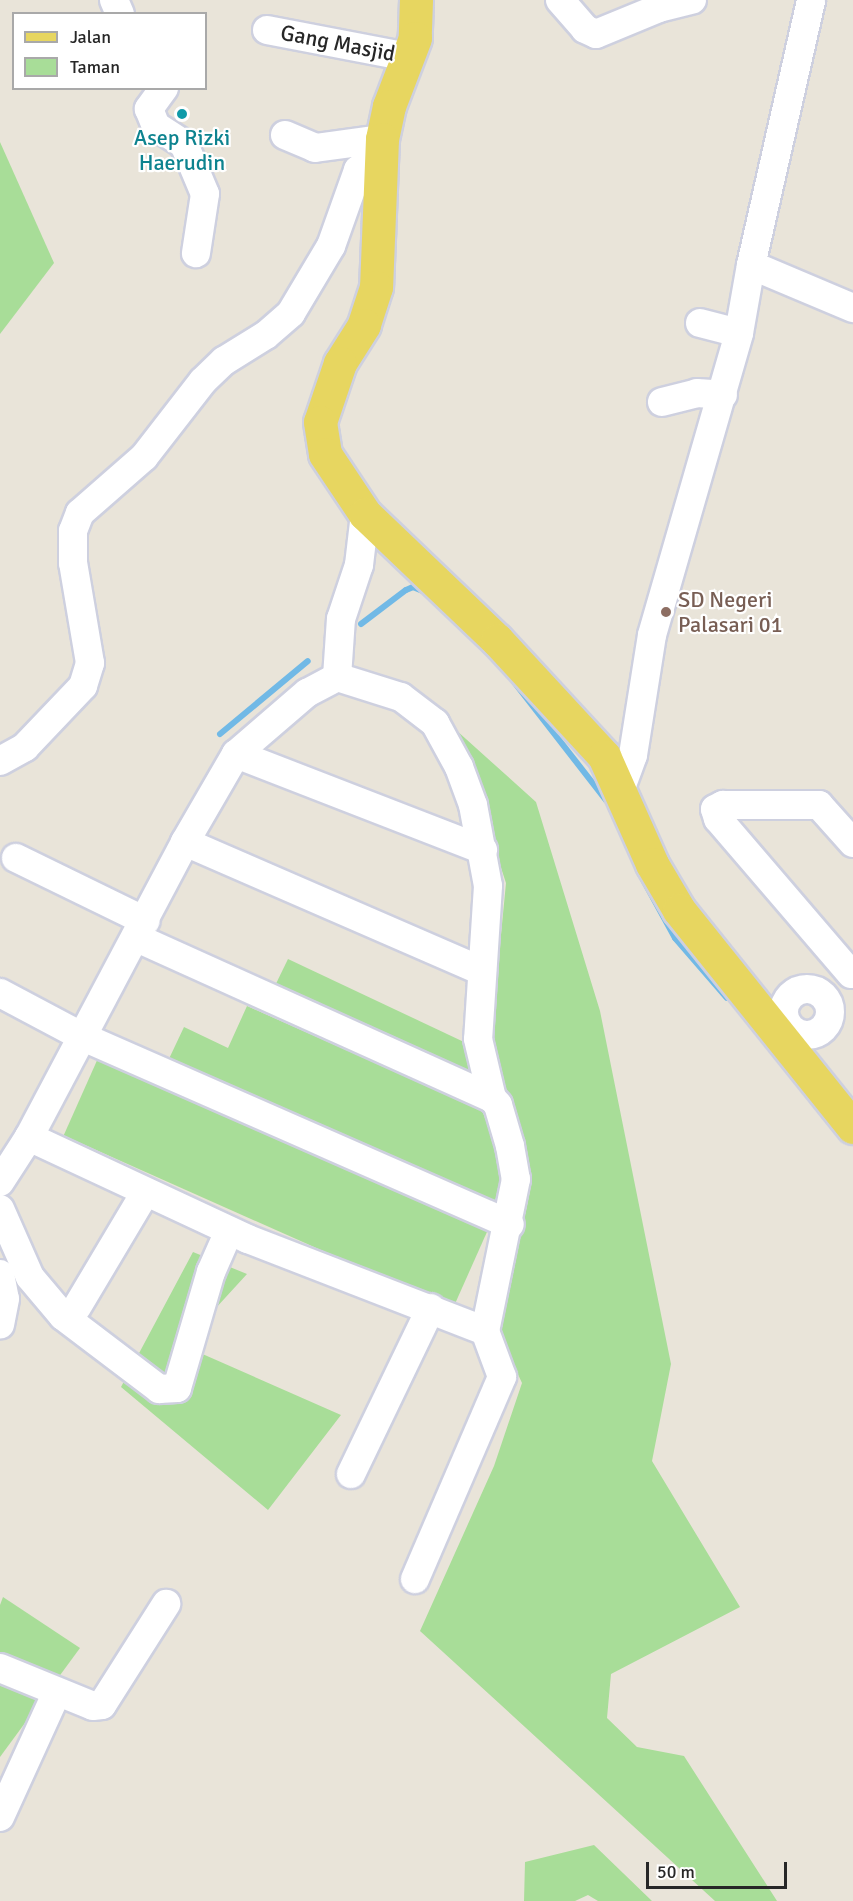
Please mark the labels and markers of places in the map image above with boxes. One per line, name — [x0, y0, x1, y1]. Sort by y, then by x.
marker: Asep Rizki Haerudin — [175, 107, 189, 121]
place label: Asep Rizki Haerudin — [134, 124, 230, 176]
place label: SD Negeri Palasari 01 — [678, 586, 783, 638]
marker: SD Negeri Palasari 01 — [659, 605, 673, 619]

